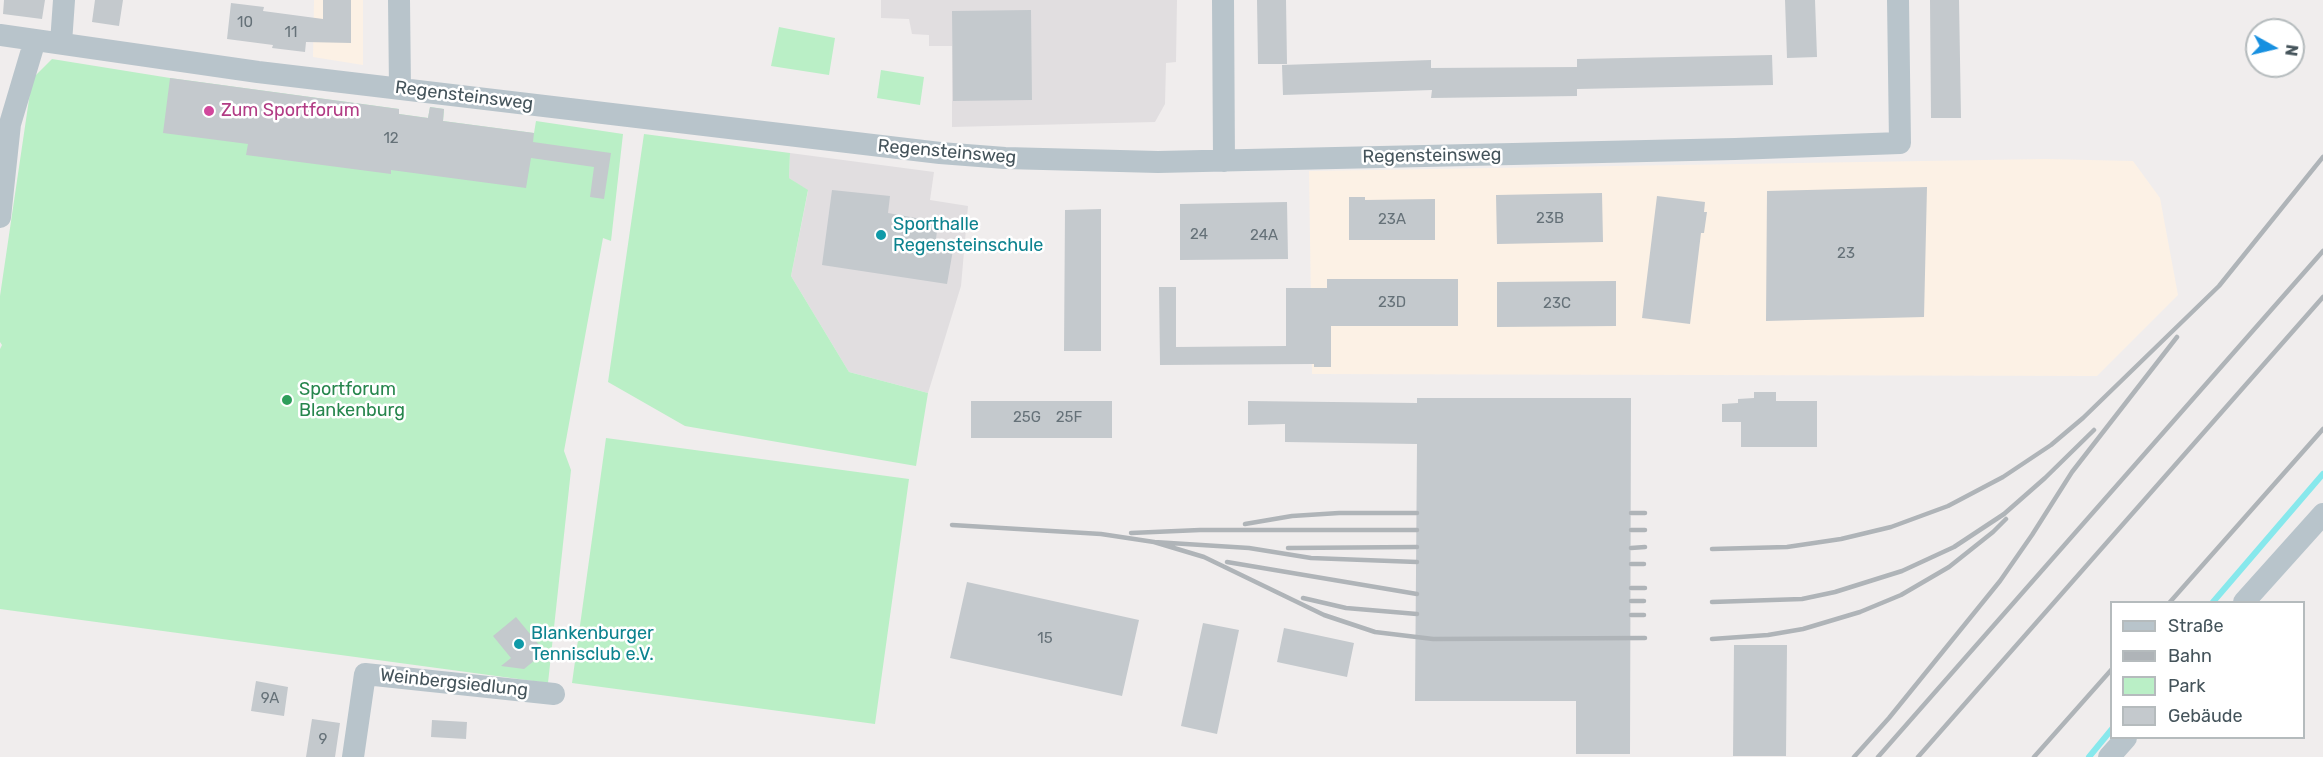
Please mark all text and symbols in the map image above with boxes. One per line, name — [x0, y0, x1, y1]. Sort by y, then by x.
house number: 10 — [237, 14, 253, 32]
north arrow — [2245, 18, 2305, 78]
house number: 11 — [285, 24, 297, 42]
text: N — [2281, 43, 2302, 57]
street label: Regensteinsweg — [394, 77, 534, 115]
place label: Zum Sportforum — [221, 100, 360, 122]
marker: Zum Sportforum — [202, 104, 216, 118]
house number: 12 — [383, 130, 399, 148]
street label: Regensteinsweg — [877, 135, 1017, 169]
street label: Regensteinsweg — [1362, 144, 1502, 168]
house number: 23B — [1536, 210, 1564, 228]
house number: 23A — [1378, 211, 1406, 229]
place label: Sporthalle Regensteinschule — [893, 214, 1043, 256]
house number: 24 — [1190, 226, 1208, 244]
house number: 24A — [1250, 227, 1278, 245]
marker: Sporthalle Regensteinschule — [874, 228, 888, 242]
house number: 23 — [1837, 245, 1855, 263]
house number: 23D — [1378, 294, 1406, 312]
house number: 23C — [1543, 295, 1571, 313]
place label: Sportforum Blankenburg — [299, 379, 405, 422]
marker: Sportforum Blankenburg — [280, 393, 294, 407]
house number: 25G — [1013, 409, 1041, 427]
house number: 25F — [1056, 409, 1082, 427]
legend — [2110, 601, 2305, 739]
text: Straße — [2168, 615, 2224, 637]
place label: Blankenburger Tennisclub e.V. — [531, 623, 654, 666]
house number: 15 — [1037, 630, 1053, 648]
marker: Blankenburger Tennisclub e.V. — [512, 637, 526, 651]
text: Bahn — [2168, 645, 2212, 667]
street label: Weinbergsiedlung — [379, 664, 529, 702]
text: Park — [2168, 675, 2205, 697]
house number: 9A — [261, 690, 279, 708]
text: Gebäude — [2168, 705, 2243, 727]
house number: 9 — [319, 731, 327, 749]

